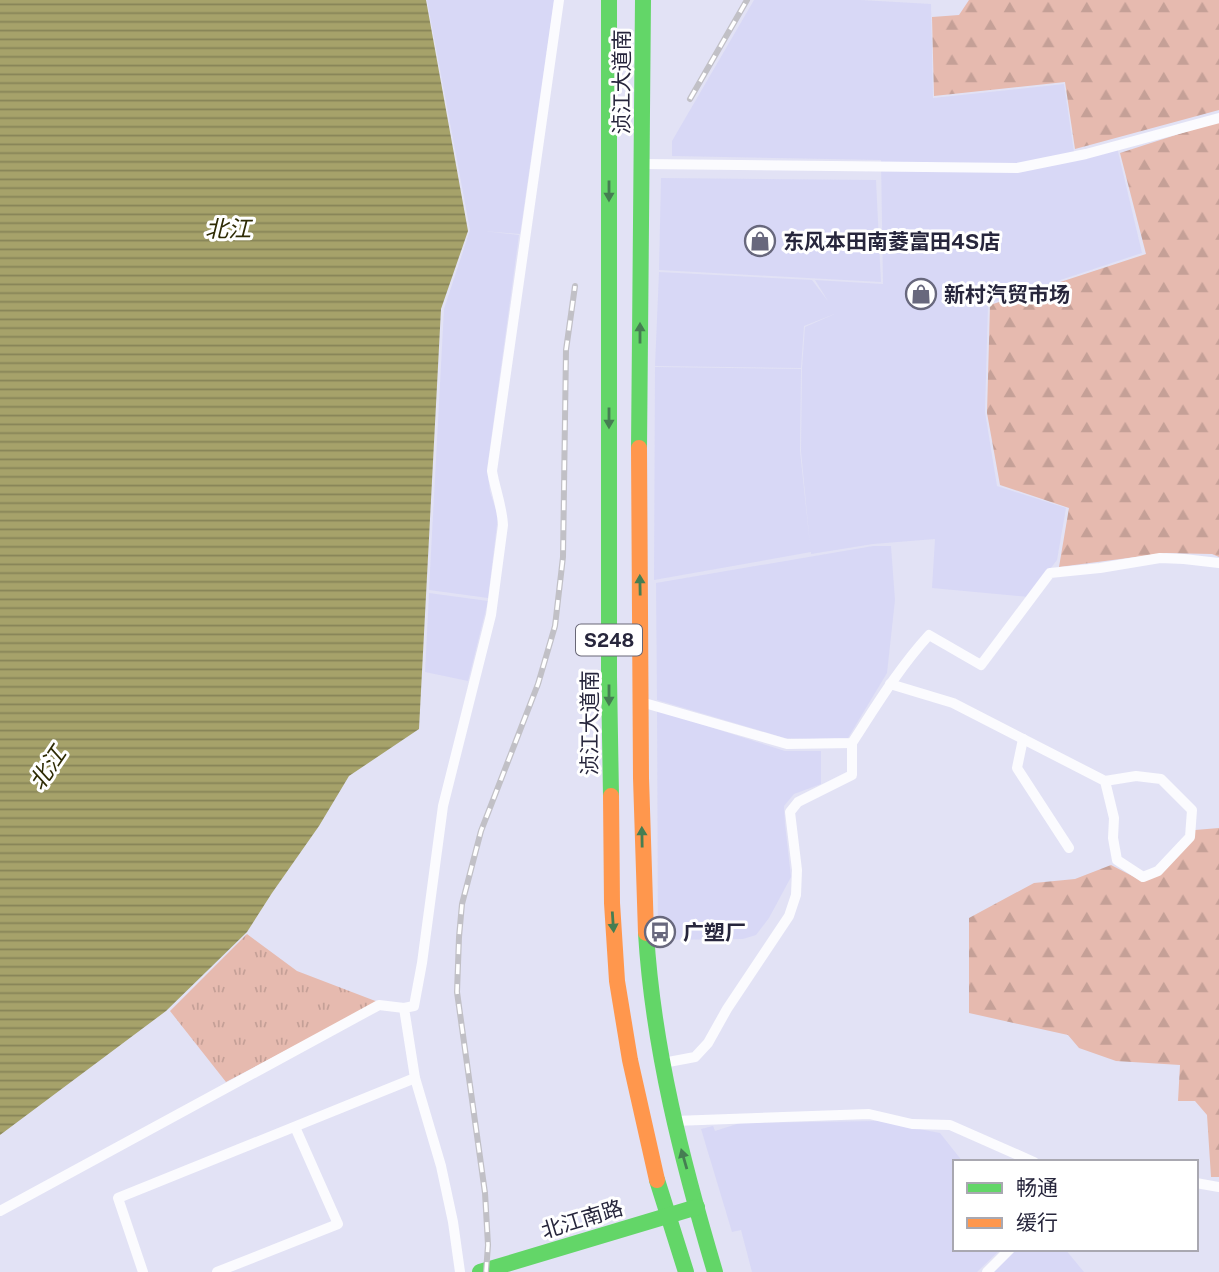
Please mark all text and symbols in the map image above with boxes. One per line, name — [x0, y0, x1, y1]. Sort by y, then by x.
street label: 浈江大道南 — [609, 30, 634, 135]
one-way arrow — [603, 180, 615, 202]
water label: 北江 — [205, 215, 254, 242]
shop icon: 东风本田南菱富田4S店 — [743, 224, 777, 258]
place label: 东风本田南菱富田4S店 — [783, 229, 1000, 254]
shop icon: 新村汽贸市场 — [904, 277, 938, 311]
place label: 新村汽贸市场 — [944, 282, 1070, 307]
one-way arrow — [634, 322, 646, 344]
one-way arrow — [603, 407, 615, 429]
one-way arrow — [634, 574, 646, 596]
road number: S248 — [576, 624, 642, 656]
street label: 浈江大道南 — [577, 671, 602, 776]
one-way arrow — [604, 684, 615, 706]
water label: 北江 — [23, 739, 73, 795]
one-way arrow — [637, 826, 648, 848]
one-way arrow — [608, 911, 619, 933]
bus stop icon: 广塑厂 — [643, 915, 677, 949]
place label: 广塑厂 — [683, 920, 746, 945]
one-way arrow — [678, 1148, 688, 1169]
legend — [953, 1160, 1198, 1251]
text: 畅通 — [1016, 1175, 1058, 1200]
street label: 北江南路 — [538, 1195, 626, 1243]
text: 缓行 — [1016, 1210, 1058, 1235]

